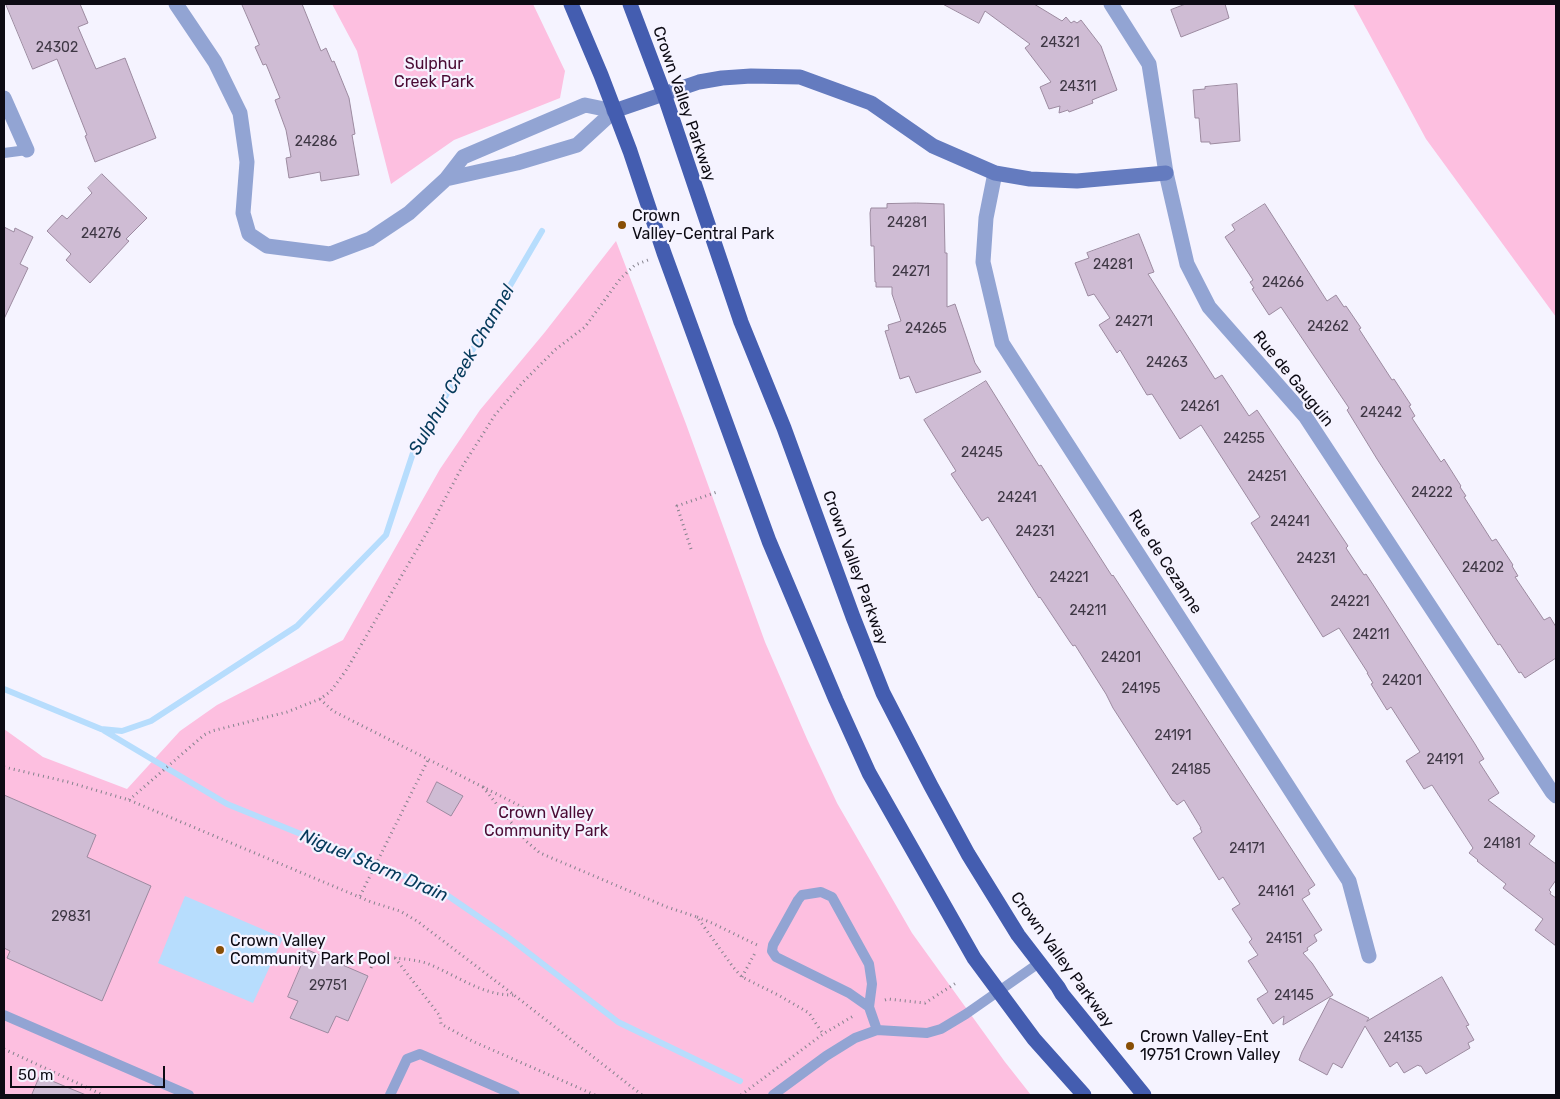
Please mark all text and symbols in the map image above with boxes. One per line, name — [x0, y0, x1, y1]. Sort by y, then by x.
street label: Crown Valley Parkway — [648, 24, 720, 184]
house number: 24321 — [1040, 35, 1080, 51]
house number: 24302 — [36, 40, 78, 56]
park label: Sulphur Creek Park — [394, 54, 474, 92]
house number: 24311 — [1060, 79, 1096, 95]
house number: 24286 — [295, 134, 337, 150]
place label: Crown Valley-Central Park — [632, 206, 774, 244]
house number: 24281 — [887, 215, 927, 231]
marker: Crown Valley-Central Park — [616, 219, 628, 231]
house number: 24276 — [81, 226, 121, 242]
house number: 24281 — [1093, 257, 1133, 273]
house number: 24271 — [892, 264, 930, 280]
house number: 24266 — [1262, 275, 1304, 291]
water label: Sulphur Creek Channel — [405, 281, 519, 459]
house number: 24271 — [1115, 314, 1153, 330]
house number: 24262 — [1307, 319, 1349, 335]
house number: 24265 — [905, 321, 947, 337]
street label: Rue de Gauguin — [1249, 327, 1337, 431]
house number: 24263 — [1146, 355, 1188, 371]
house number: 24261 — [1180, 399, 1220, 415]
house number: 24242 — [1360, 405, 1402, 421]
house number: 24255 — [1223, 431, 1265, 447]
house number: 24245 — [961, 445, 1003, 461]
house number: 24251 — [1247, 469, 1287, 485]
house number: 24222 — [1411, 485, 1453, 501]
street label: Crown Valley Parkway — [818, 488, 892, 648]
house number: 24241 — [997, 490, 1037, 506]
street label: Rue de Cezanne — [1124, 506, 1206, 618]
house number: 24241 — [1270, 514, 1310, 530]
house number: 24231 — [1015, 524, 1055, 540]
house number: 24231 — [1296, 551, 1336, 567]
house number: 24202 — [1462, 560, 1504, 576]
house number: 24221 — [1049, 570, 1089, 586]
house number: 24221 — [1330, 594, 1370, 610]
house number: 24211 — [1070, 603, 1106, 619]
house number: 24211 — [1353, 627, 1389, 643]
house number: 24201 — [1101, 650, 1141, 666]
house number: 24201 — [1382, 673, 1422, 689]
house number: 24195 — [1121, 681, 1161, 697]
house number: 24191 — [1155, 728, 1191, 744]
house number: 24191 — [1427, 752, 1463, 768]
house number: 24185 — [1171, 762, 1211, 778]
park label: Crown Valley Community Park — [484, 803, 608, 841]
water label: Niguel Storm Drain — [297, 825, 451, 907]
house number: 24181 — [1483, 836, 1521, 852]
house number: 24171 — [1229, 841, 1265, 857]
house number: 24161 — [1258, 884, 1294, 900]
street label: Crown Valley Parkway — [1006, 888, 1118, 1032]
house number: 29831 — [51, 909, 91, 925]
place label: Crown Valley Community Park Pool — [230, 931, 390, 969]
house number: 24151 — [1266, 931, 1302, 947]
marker: Crown Valley Community Park Pool — [214, 944, 226, 956]
house number: 29751 — [309, 978, 347, 994]
house number: 24145 — [1274, 988, 1314, 1004]
place label: Crown Valley-Ent 19751 Crown Valley — [1140, 1027, 1280, 1065]
house number: 24135 — [1383, 1030, 1423, 1046]
marker: Crown Valley-Ent 19751 Crown Valley — [1124, 1040, 1136, 1052]
scale bar — [12, 1056, 168, 1088]
text: 50 m — [18, 1066, 53, 1084]

